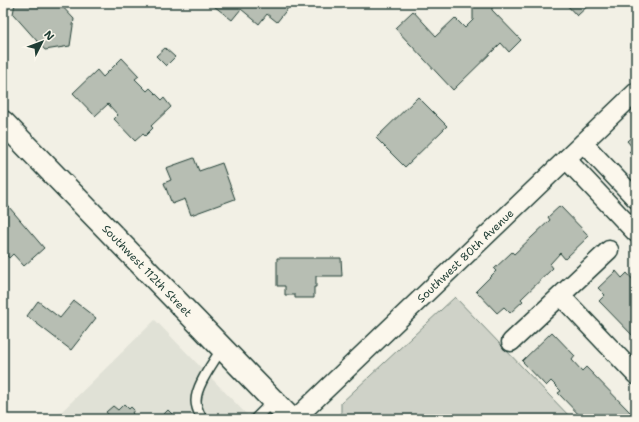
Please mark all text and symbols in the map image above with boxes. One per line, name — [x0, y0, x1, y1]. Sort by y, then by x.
north arrow — [22, 22, 62, 62]
text: N — [41, 27, 58, 44]
street label: Southwest 80th Avenue — [414, 206, 517, 306]
street label: Southwest 112th Street — [99, 221, 195, 320]

